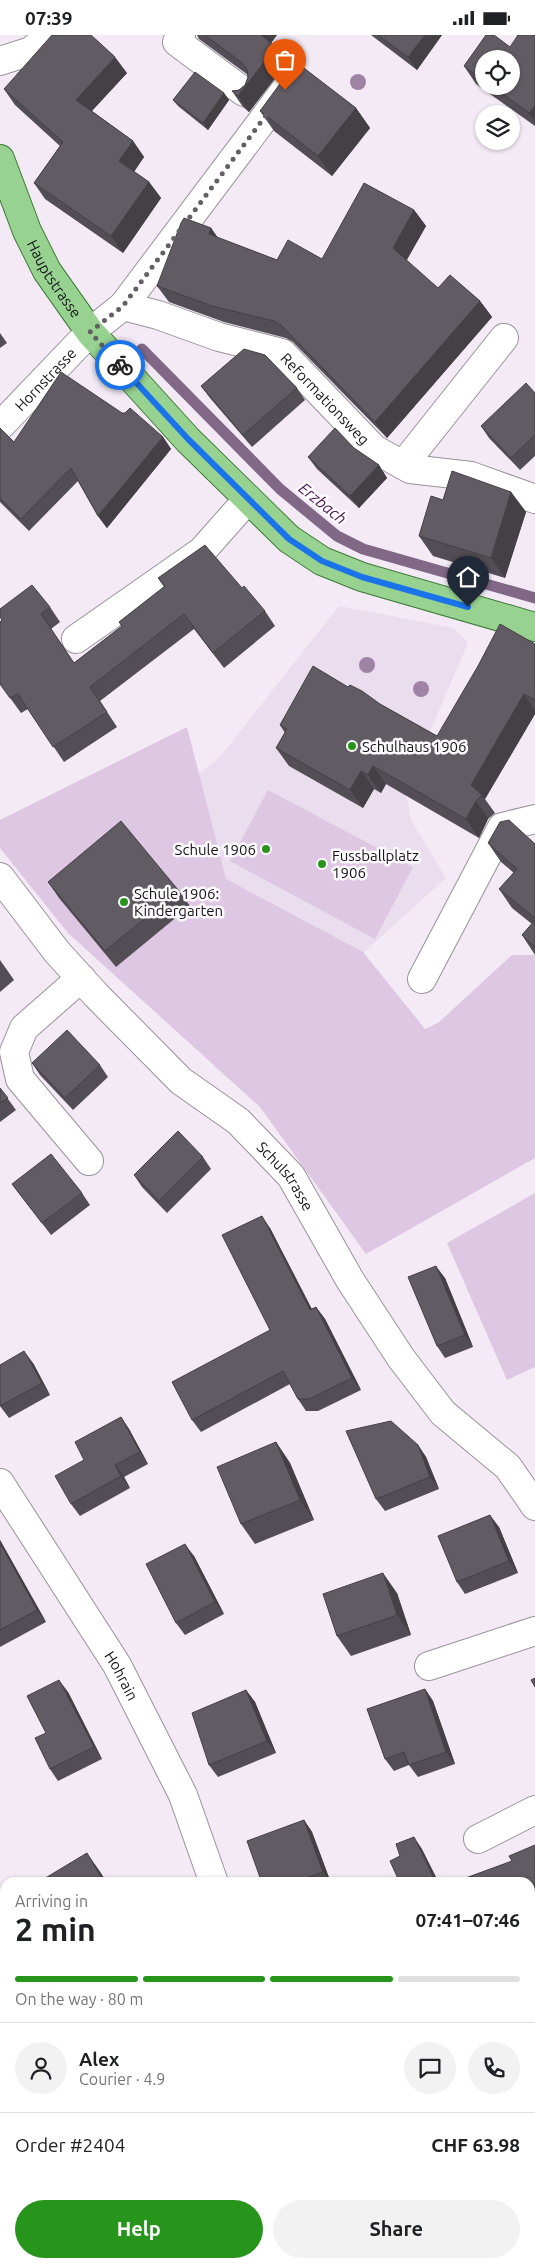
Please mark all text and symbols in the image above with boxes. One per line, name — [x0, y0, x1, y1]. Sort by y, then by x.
text: 07:39 — [25, 7, 73, 29]
pin — [264, 39, 306, 90]
icon: bag — [271, 46, 299, 74]
map controls — [475, 50, 520, 150]
button: locate — [475, 50, 520, 95]
button: layers — [475, 105, 520, 150]
street label: Hauptstrasse — [24, 237, 85, 321]
courier — [95, 340, 145, 390]
street label: Hornstrasse — [11, 344, 79, 414]
street label: Reformationsweg — [278, 349, 373, 448]
icon: bike — [106, 351, 134, 379]
water label: Erzbach — [296, 478, 350, 528]
pin — [447, 556, 489, 607]
icon: home — [454, 563, 482, 591]
place label: Schulhaus 1906 — [362, 738, 467, 755]
marker: Schulhaus 1906 — [346, 740, 358, 752]
place label: Schule 1906 — [175, 841, 256, 858]
marker: Schule 1906 — [260, 843, 272, 855]
place label: Fussballplatz 1906 — [332, 847, 419, 881]
marker: Fussballplatz 1906 — [316, 858, 328, 870]
place label: Schule 1906: Kindergarten — [134, 885, 223, 919]
marker: Schule 1906: Kindergarten — [118, 896, 130, 908]
street label: Schulstrasse — [254, 1138, 317, 1214]
street label: Hohrain — [102, 1648, 142, 1703]
text: Arriving in — [15, 1892, 88, 1910]
text: 07:41–07:46 — [415, 1909, 520, 1931]
text: 2 min — [15, 1911, 96, 1947]
text: On the way · 80 m — [15, 1990, 143, 2008]
button: person — [15, 2042, 67, 2094]
button: chat — [404, 2042, 456, 2094]
button: phone — [468, 2042, 520, 2094]
text: Alex — [79, 2048, 119, 2070]
text: Courier · 4.9 — [79, 2070, 165, 2088]
text: Order #2404 — [15, 2134, 125, 2156]
text: CHF 63.98 — [431, 2134, 520, 2156]
button: Help — [15, 2200, 263, 2258]
button: Share — [273, 2200, 520, 2258]

